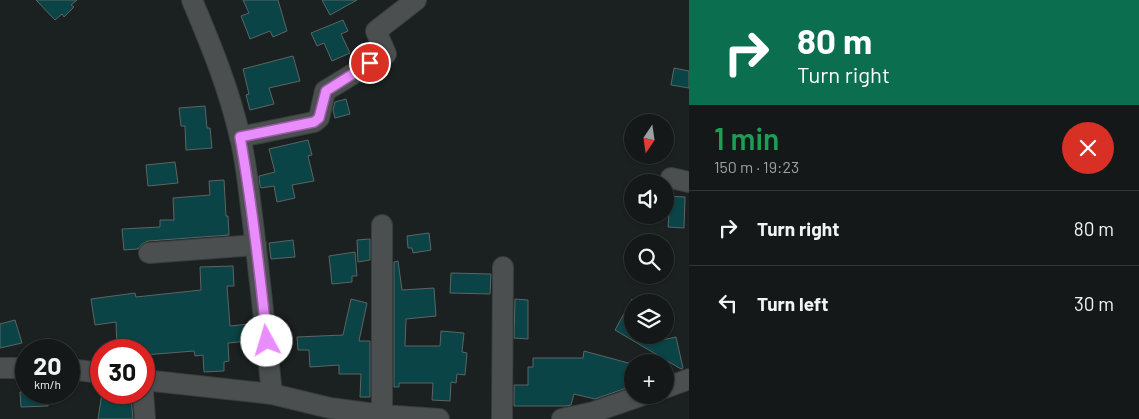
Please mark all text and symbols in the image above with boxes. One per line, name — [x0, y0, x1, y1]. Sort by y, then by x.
text: 80 m — [797, 19, 872, 61]
icon: right — [714, 20, 779, 85]
pin — [349, 42, 391, 84]
icon: arrive — [356, 49, 384, 77]
text: Turn right — [797, 61, 890, 87]
north arrow — [624, 114, 674, 164]
map controls — [624, 114, 674, 404]
text: 1 min — [714, 120, 779, 156]
button: close — [1062, 122, 1114, 174]
text: 150 m · 19:23 — [714, 157, 799, 176]
button: sound — [624, 174, 674, 224]
icon: right — [714, 214, 742, 242]
text: Turn right — [757, 217, 839, 240]
text: 80 m — [1074, 217, 1114, 240]
button: search — [624, 234, 674, 284]
icon: left — [714, 289, 742, 317]
text: Turn left — [757, 292, 828, 315]
text: 30 m — [1074, 292, 1114, 315]
button: layers — [624, 294, 674, 344]
position arrow — [240, 314, 292, 366]
speed limit sign: 30 — [90, 339, 155, 404]
text: 20 — [33, 350, 62, 380]
button: + — [624, 354, 674, 404]
text: km/h — [34, 377, 61, 391]

